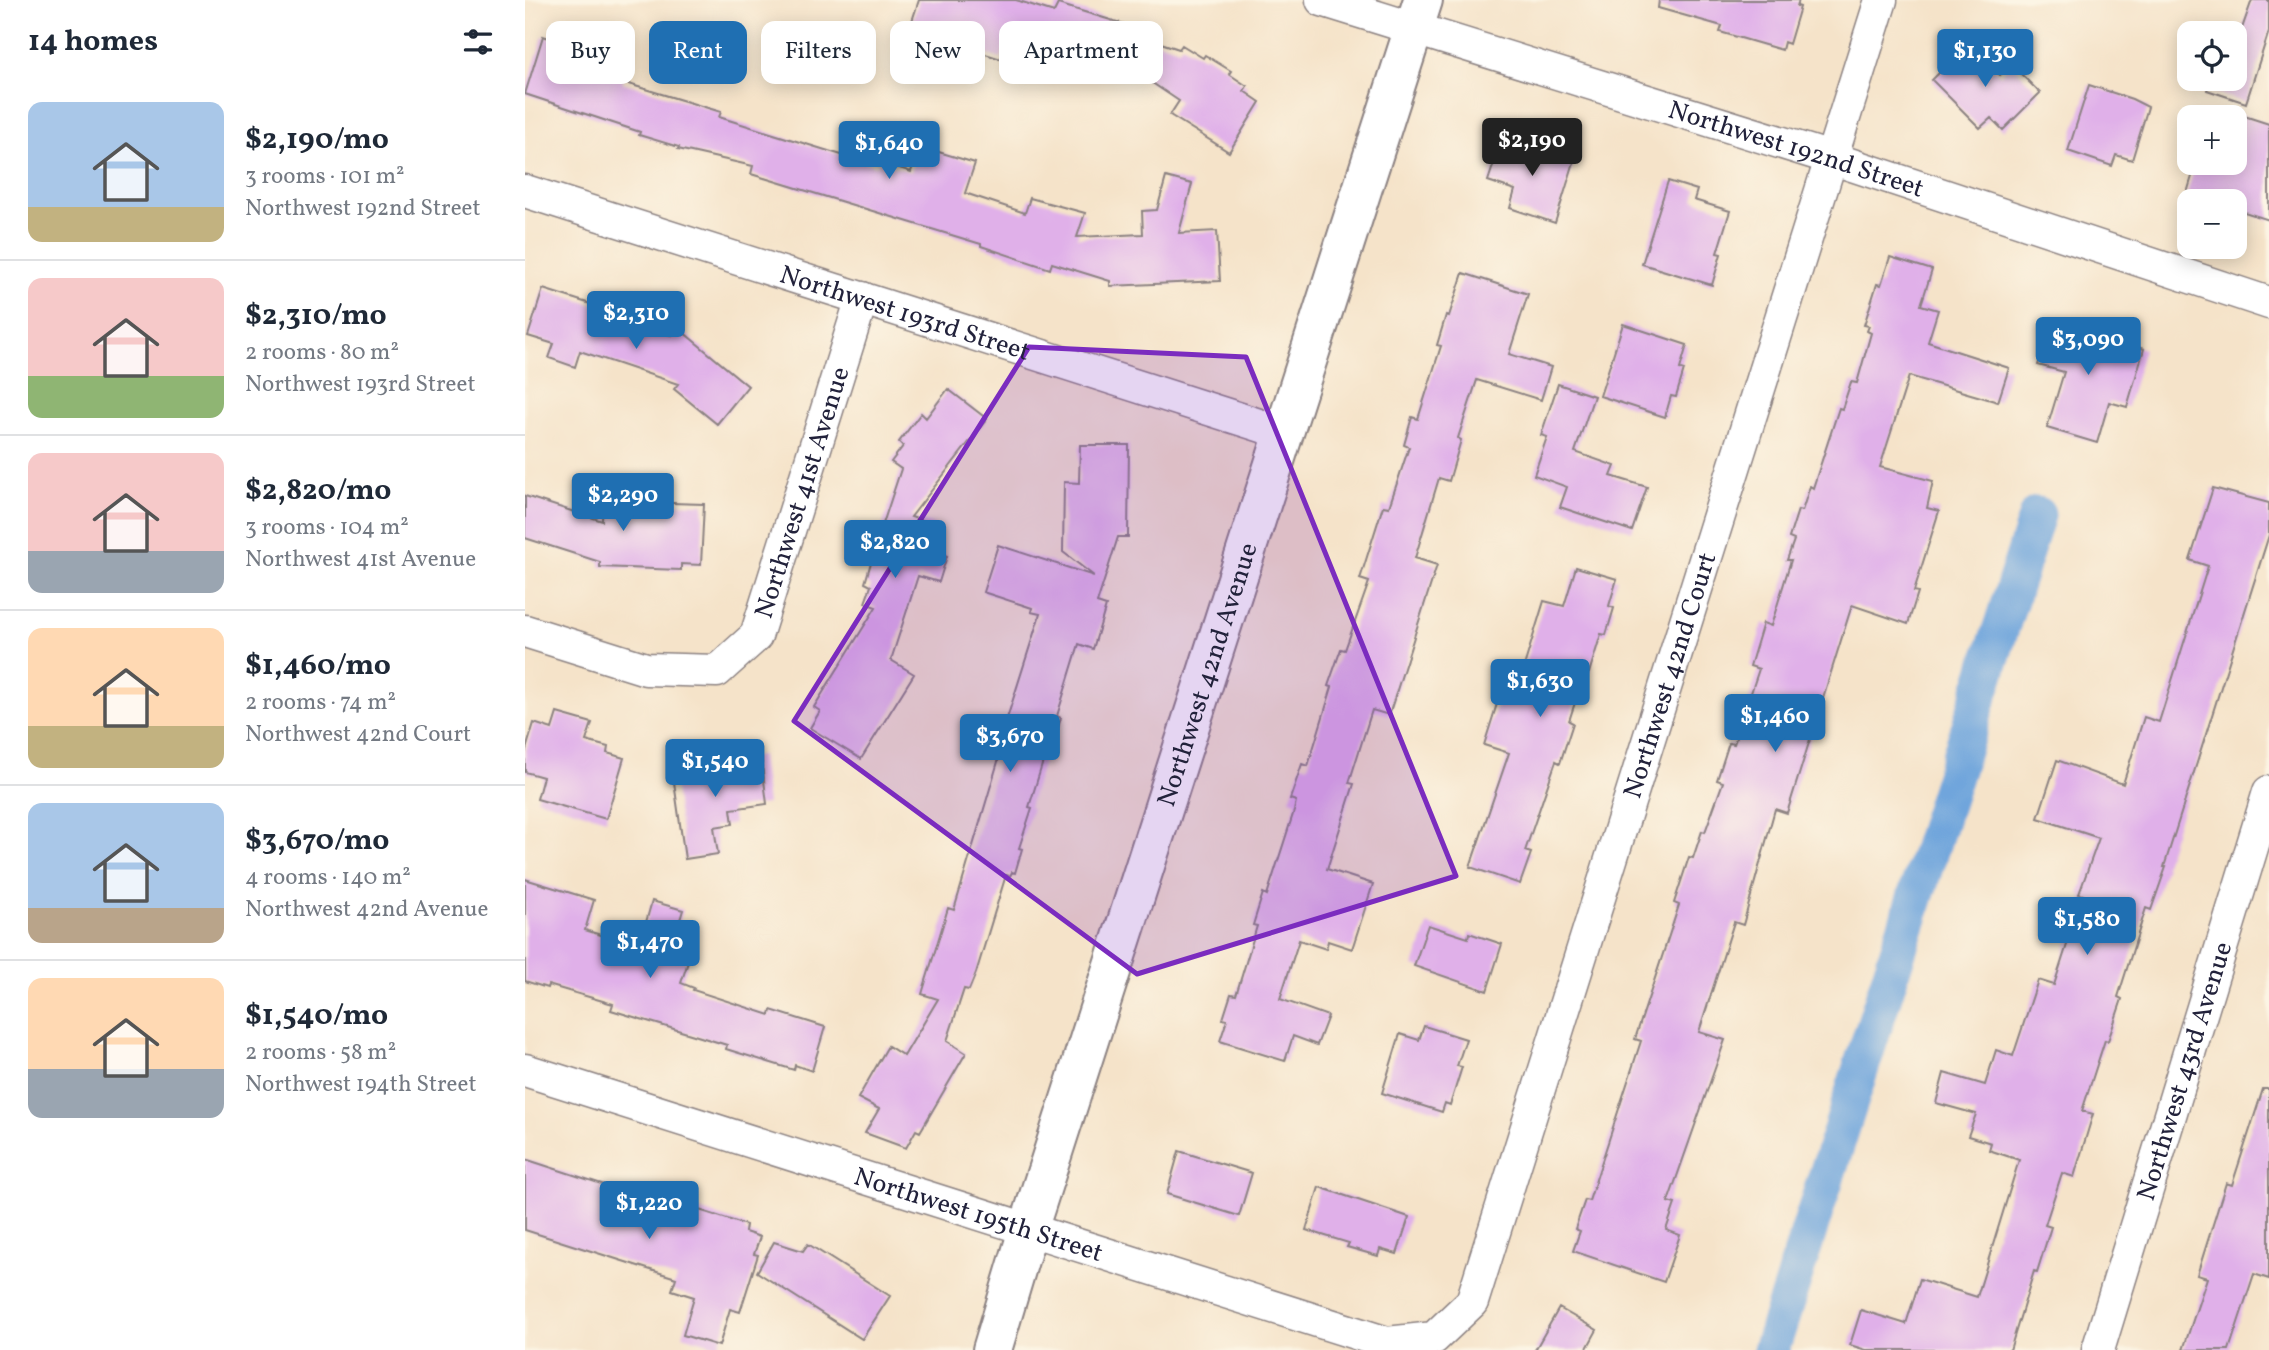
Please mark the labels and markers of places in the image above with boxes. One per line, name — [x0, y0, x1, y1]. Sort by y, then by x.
pin: $1,130 — [1928, 29, 2042, 89]
pin: $2,190 — [1475, 118, 1589, 178]
pin: $1,640 — [832, 122, 946, 181]
pin: $2,310 — [579, 292, 693, 351]
pin: $3,090 — [2031, 318, 2145, 377]
pin: $2,290 — [566, 474, 680, 533]
pin: $2,820 — [838, 520, 952, 580]
pin: $1,630 — [1483, 660, 1597, 719]
pin: $1,460 — [1718, 694, 1832, 754]
pin: $3,670 — [953, 714, 1067, 774]
pin: $1,540 — [658, 740, 772, 799]
pin: $1,580 — [2030, 898, 2144, 957]
pin: $1,470 — [593, 920, 707, 980]
pin: $1,220 — [592, 1182, 706, 1241]

